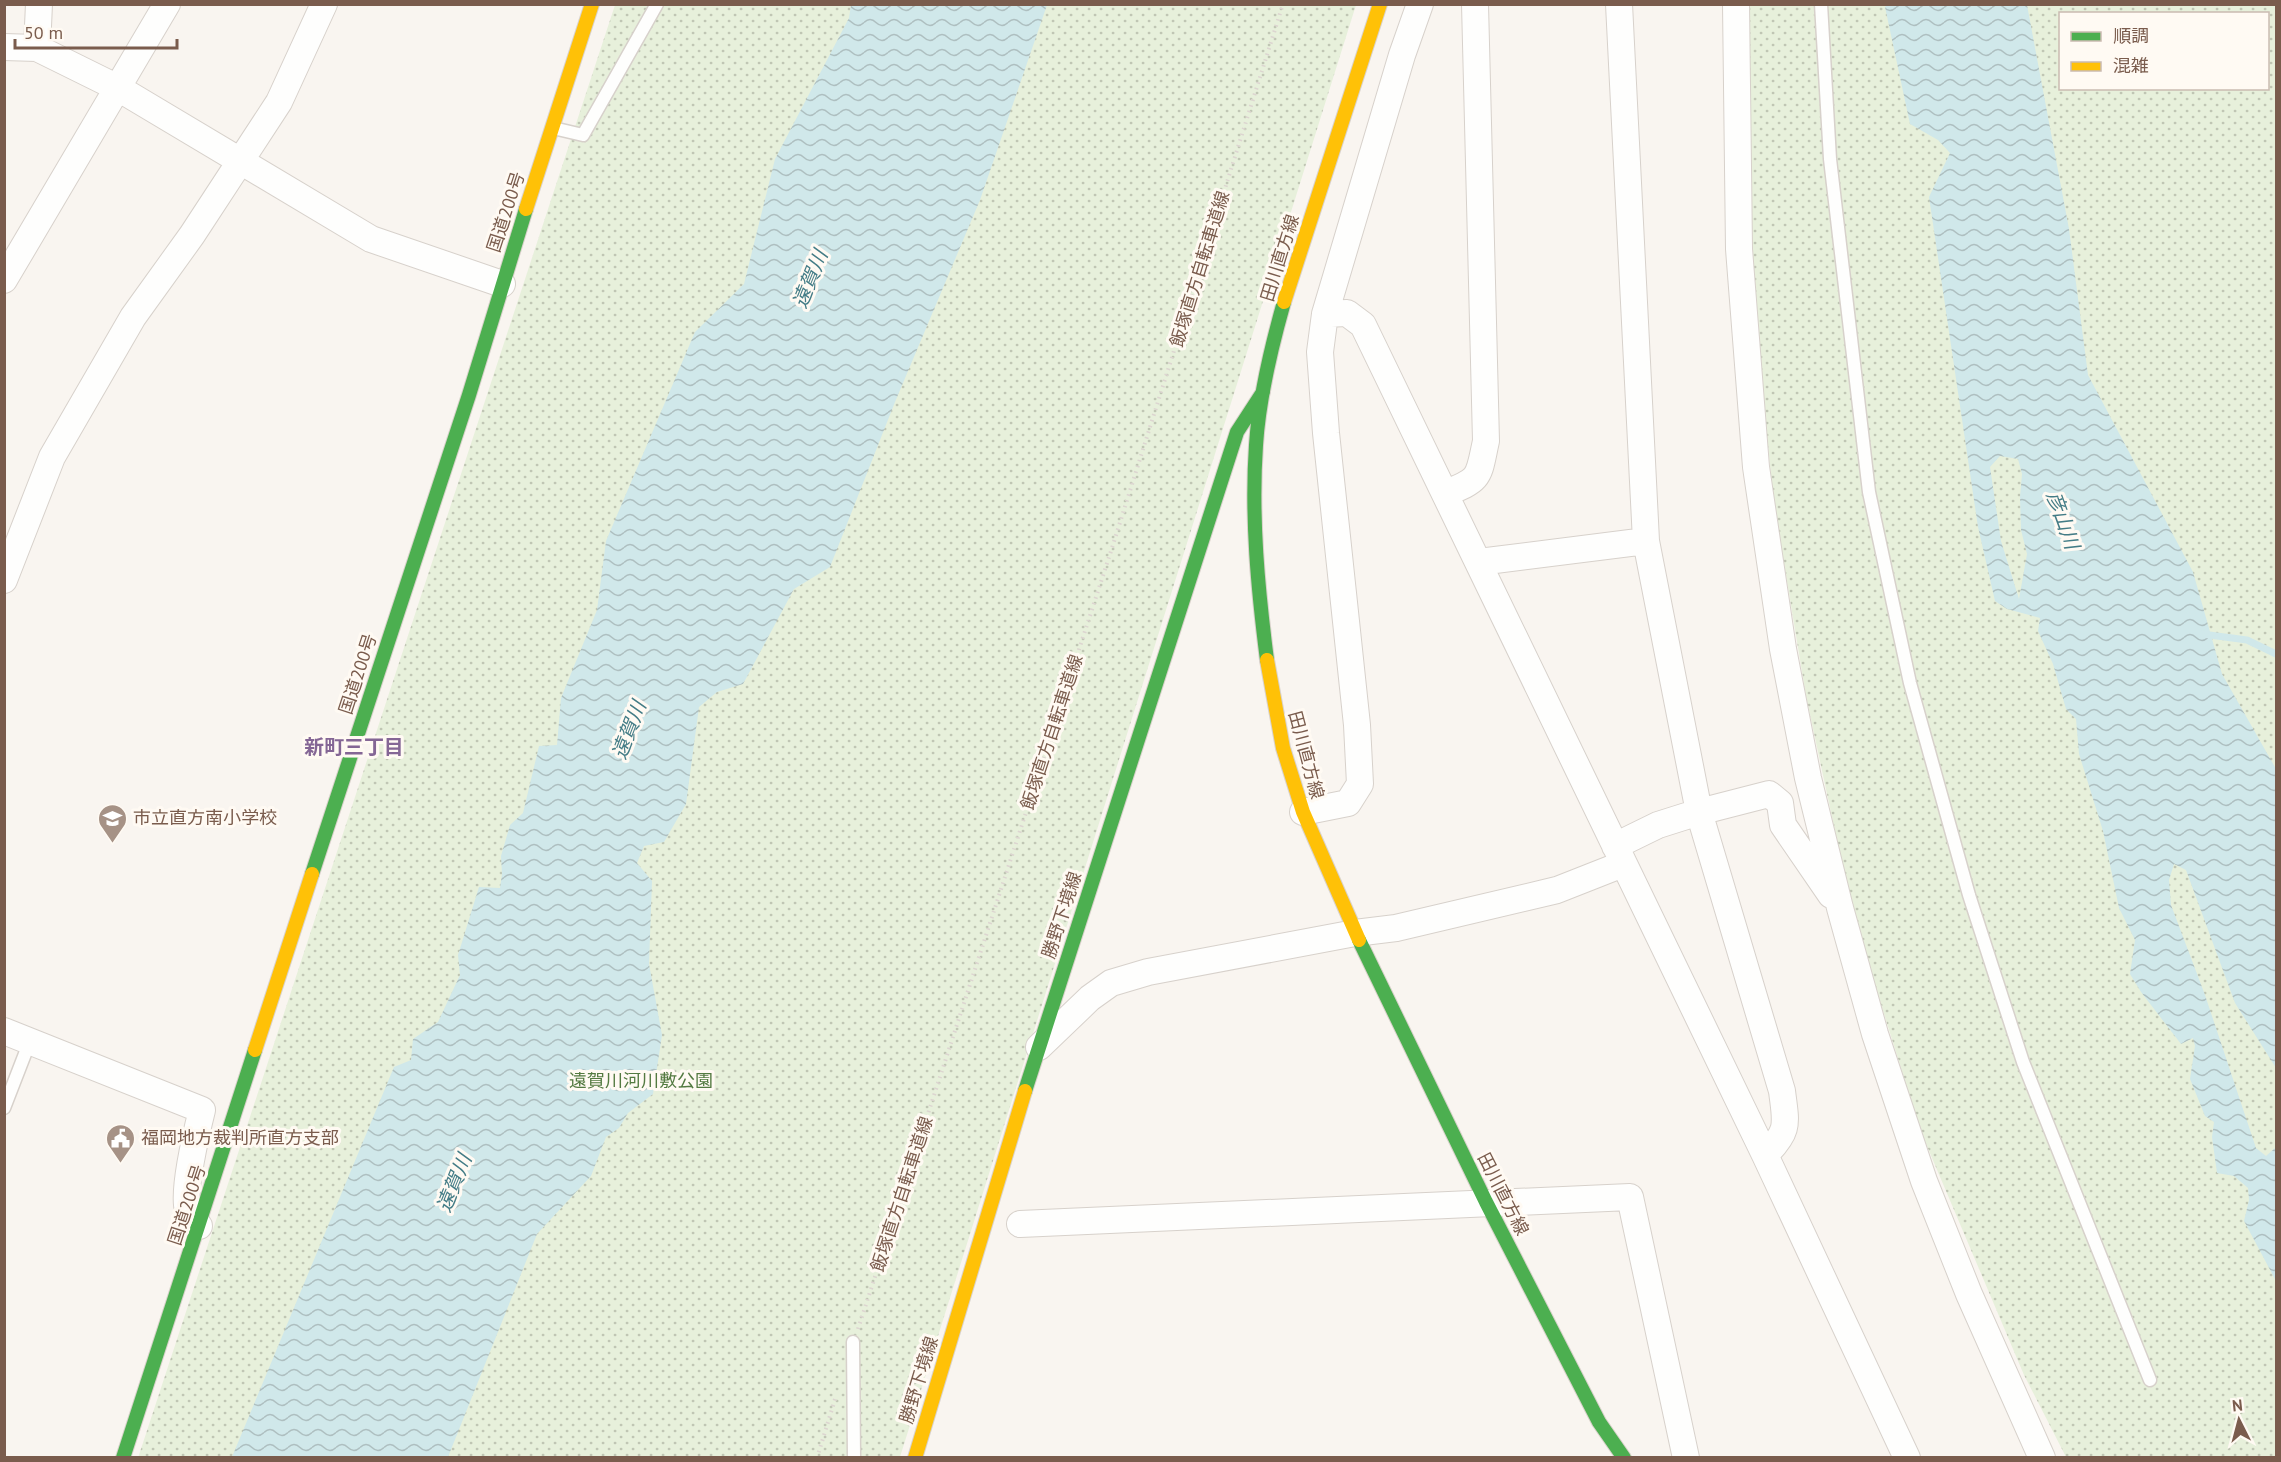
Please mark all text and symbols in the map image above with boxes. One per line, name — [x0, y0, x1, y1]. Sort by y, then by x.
scale bar — [15, 12, 177, 50]
legend — [2059, 12, 2269, 90]
text: 50 m — [24, 21, 63, 44]
text: 順調 — [2113, 24, 2149, 47]
text: 混雑 — [2113, 54, 2149, 77]
street label: 国道200号 — [482, 169, 529, 255]
street label: 飯塚直方自転車道線 — [1165, 188, 1234, 350]
street label: 田川直方線 — [1255, 211, 1304, 304]
water label: 遠賀川 — [787, 244, 834, 312]
water label: 彦山川 — [2041, 487, 2086, 555]
street label: 国道200号 — [334, 631, 381, 717]
street label: 飯塚直方自転車道線 — [1016, 651, 1087, 812]
water label: 遠賀川 — [606, 695, 653, 763]
street label: 田川直方線 — [1284, 708, 1329, 801]
district label: 新町三丁目 — [304, 734, 404, 760]
school or university icon: 市立直方南小学校 — [96, 802, 128, 844]
place label: 市立直方南小学校 — [133, 806, 277, 829]
street label: 勝野下境線 — [1037, 868, 1086, 961]
park label: 遠賀川河川敷公園 — [569, 1069, 713, 1092]
street label: 飯塚直方自転車道線 — [866, 1113, 937, 1274]
public building icon: 福岡地方裁判所直方支部 — [104, 1122, 136, 1164]
place label: 福岡地方裁判所直方支部 — [141, 1126, 339, 1149]
water label: 遠賀川 — [431, 1148, 478, 1216]
street label: 田川直方線 — [1473, 1148, 1534, 1239]
street label: 国道200号 — [163, 1162, 210, 1248]
street label: 勝野下境線 — [894, 1333, 943, 1426]
north arrow — [2209, 1390, 2269, 1450]
text: N — [2231, 1395, 2244, 1416]

